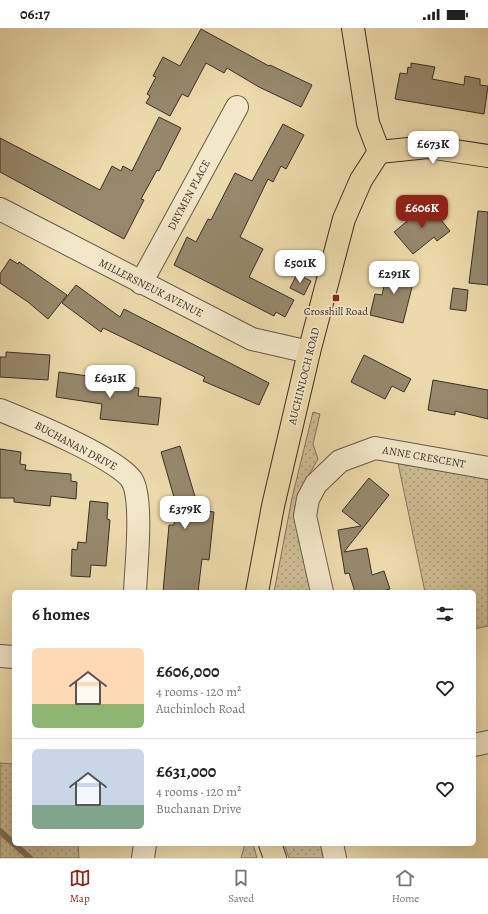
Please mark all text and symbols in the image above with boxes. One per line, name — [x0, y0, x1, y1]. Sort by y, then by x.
text: 06:17 — [20, 4, 50, 24]
pin: £673K — [405, 131, 461, 165]
text: £673K — [417, 135, 449, 152]
street label: DRYMEN PLACE — [164, 157, 214, 233]
pin: £606K — [394, 195, 450, 229]
text: £606K — [405, 199, 439, 216]
pin: £501K — [272, 250, 328, 284]
text: £501K — [284, 254, 316, 271]
street label: MILLERSNEUK AVENUE — [96, 255, 206, 321]
pin: £291K — [366, 261, 422, 295]
text: £291K — [378, 265, 410, 282]
marker: Crosshill Road — [331, 293, 341, 303]
place label: Crosshill Road — [304, 304, 368, 319]
street label: AUCHINLOCH ROAD — [284, 326, 323, 427]
pin: £631K — [82, 365, 138, 399]
text: £631K — [94, 369, 126, 386]
street label: BUCHANAN DRIVE — [32, 418, 120, 474]
street label: ANNE CRESCENT — [380, 442, 467, 472]
pin: £379K — [157, 496, 213, 530]
text: £379K — [169, 500, 201, 517]
text: 6 homes — [32, 603, 90, 626]
icon: filters — [434, 603, 456, 625]
text: £606,000 — [156, 660, 219, 683]
icon: home — [64, 664, 112, 712]
icon: heart — [434, 677, 456, 699]
text: 4 rooms · 120 m² — [156, 683, 241, 700]
text: Auchinloch Road — [156, 700, 245, 717]
text: £631,000 — [156, 760, 216, 783]
icon: home — [64, 765, 112, 813]
icon: heart — [434, 778, 456, 800]
text: 4 rooms · 120 m² — [156, 783, 241, 800]
text: Buchanan Drive — [156, 800, 241, 817]
tab: Map — [69, 867, 91, 906]
tab: Saved — [228, 867, 254, 906]
tab: Home — [392, 867, 419, 906]

